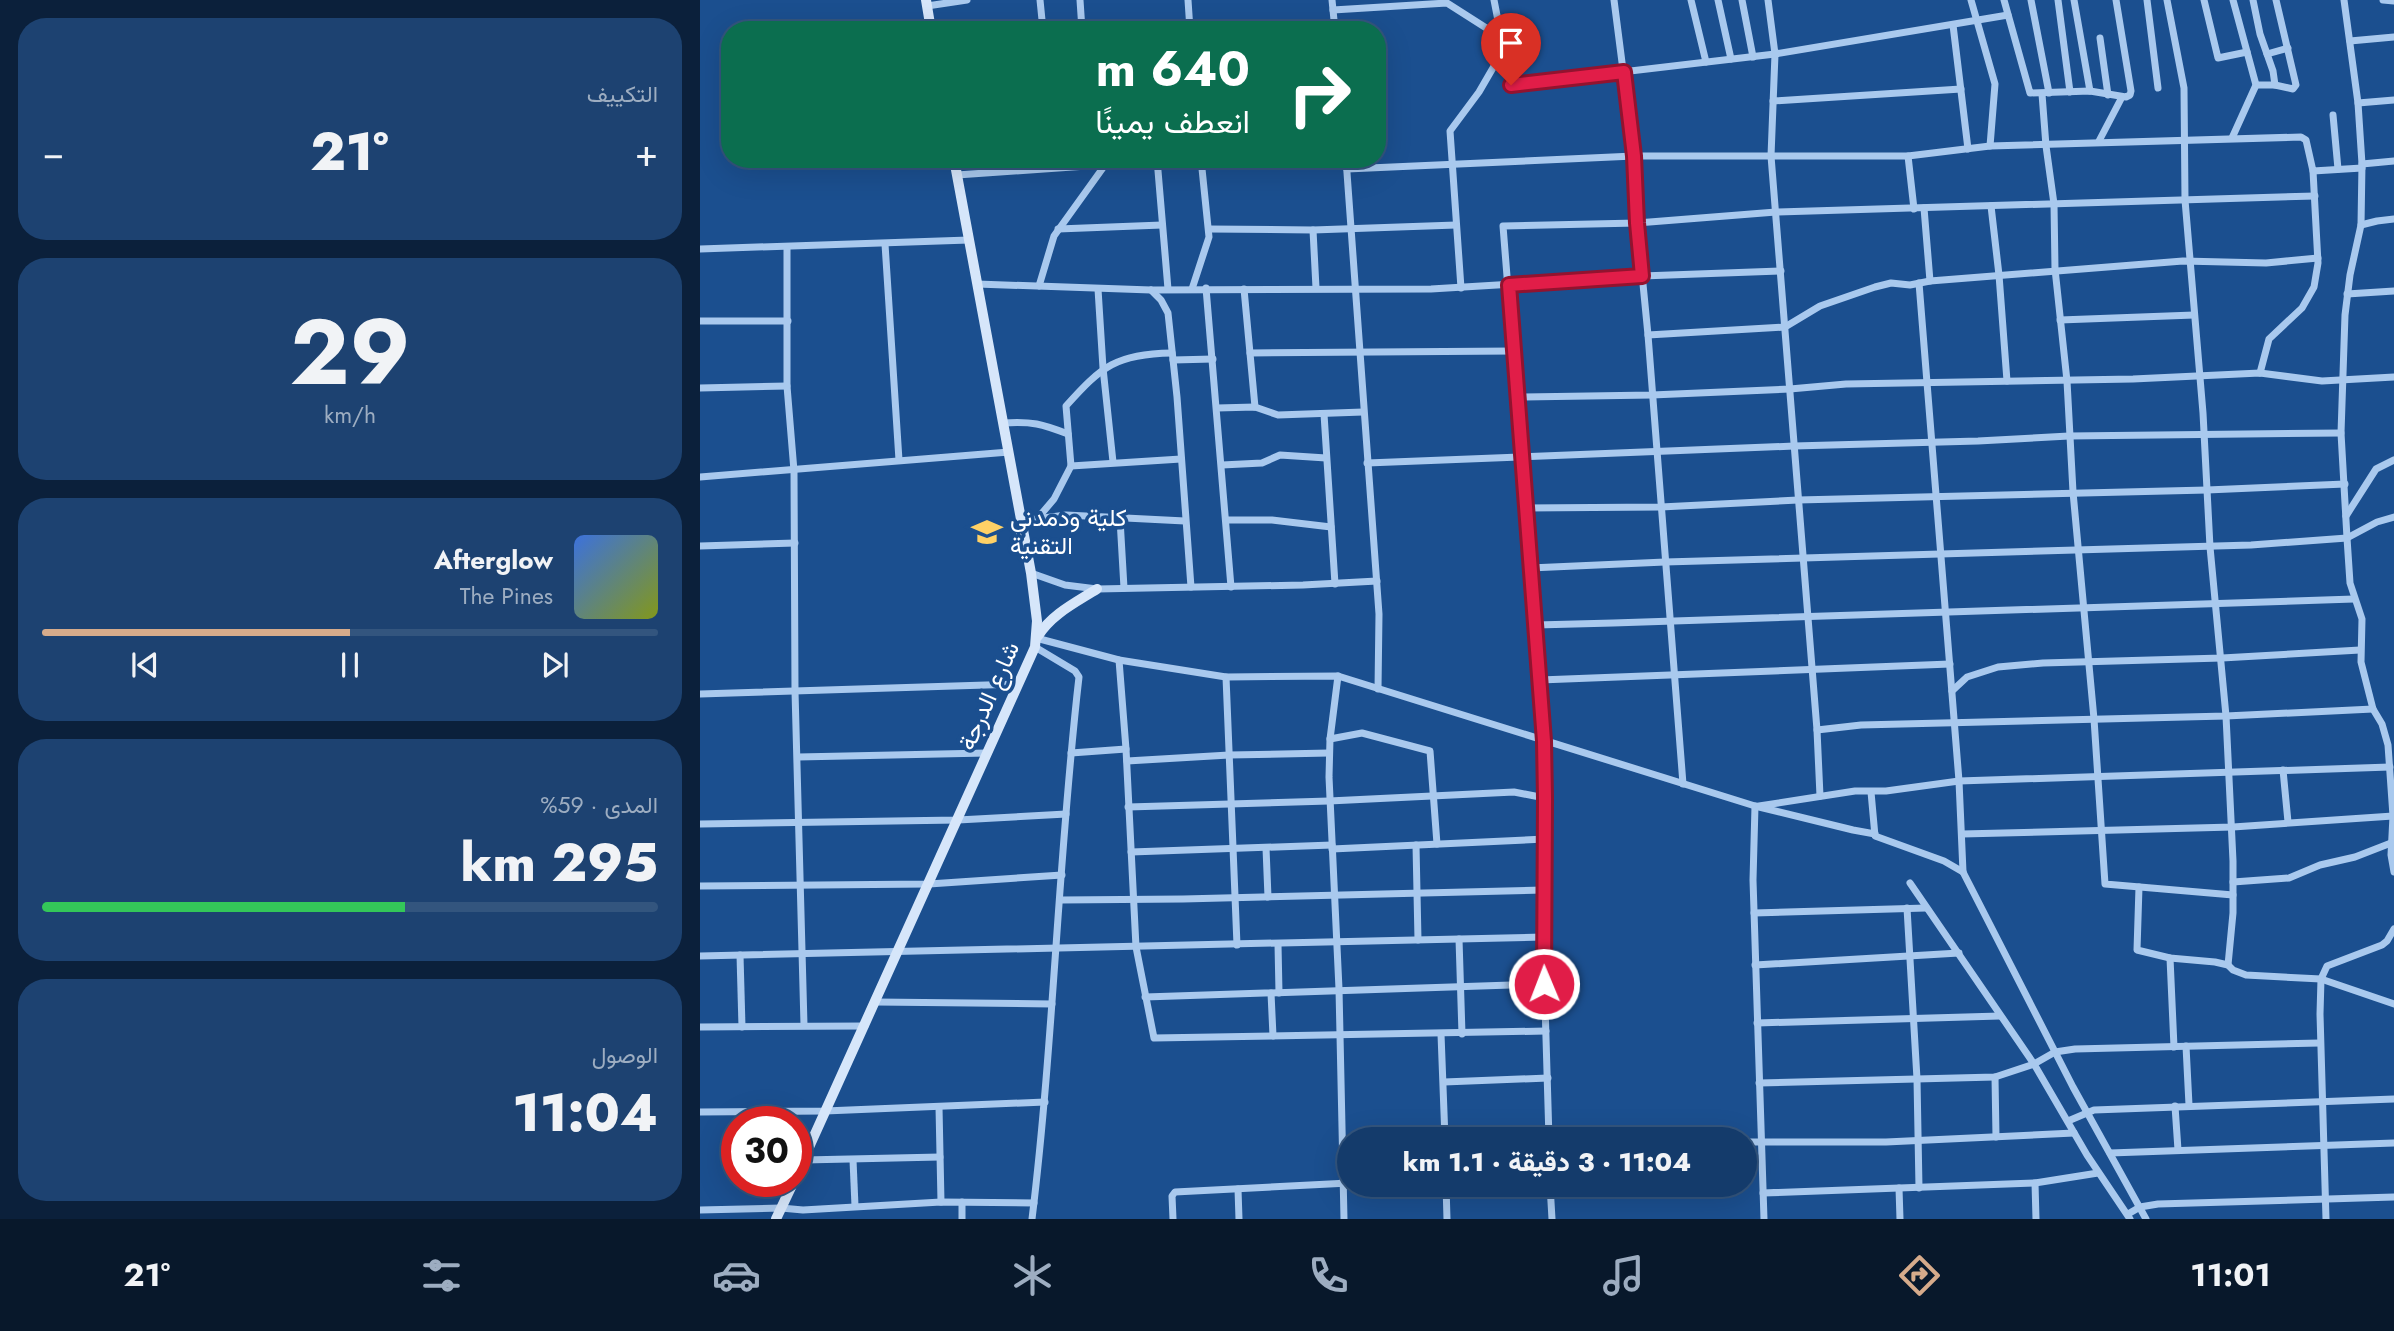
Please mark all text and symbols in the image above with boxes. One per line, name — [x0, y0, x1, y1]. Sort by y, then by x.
pin — [1481, 13, 1541, 85]
icon: arrive — [1492, 24, 1530, 62]
text: 640 m — [1096, 34, 1250, 104]
icon: right — [1274, 49, 1365, 140]
text: التكييف — [587, 77, 658, 111]
text: انعطف يمينًا — [1095, 99, 1250, 145]
text: 21° — [310, 114, 389, 190]
text: − — [42, 125, 64, 180]
text: + — [635, 125, 658, 180]
text: 29 — [290, 287, 410, 418]
text: km/h — [324, 398, 376, 432]
place label: كلية ودمدني التقنية — [1010, 500, 1127, 563]
school or university icon: كلية ودمدني التقنية — [970, 515, 1004, 549]
text: Afterglow — [434, 541, 553, 579]
text: The Pines — [460, 579, 553, 613]
street label: شارع الدرجة — [949, 636, 1028, 756]
icon: previous — [126, 646, 164, 684]
icon: pause — [331, 646, 369, 684]
icon: next — [536, 646, 574, 684]
text: المدى · 59% — [540, 788, 658, 822]
text: 295 km — [460, 825, 658, 901]
position arrow — [1507, 947, 1581, 1021]
text: الوصول — [592, 1038, 658, 1072]
text: 11:04 — [513, 1075, 658, 1151]
speed limit sign: 30 — [721, 1106, 812, 1197]
text: 11:04 · 3 دقيقة · 1.1 km — [1403, 1143, 1691, 1181]
icon: filters — [417, 1251, 466, 1300]
icon: car — [712, 1251, 761, 1300]
icon: climate — [1008, 1251, 1057, 1300]
icon: phone — [1304, 1251, 1353, 1300]
icon: music — [1599, 1251, 1648, 1300]
icon: directions — [1895, 1251, 1944, 1300]
text: 21° — [123, 1252, 170, 1298]
text: 11:01 — [2190, 1252, 2271, 1298]

